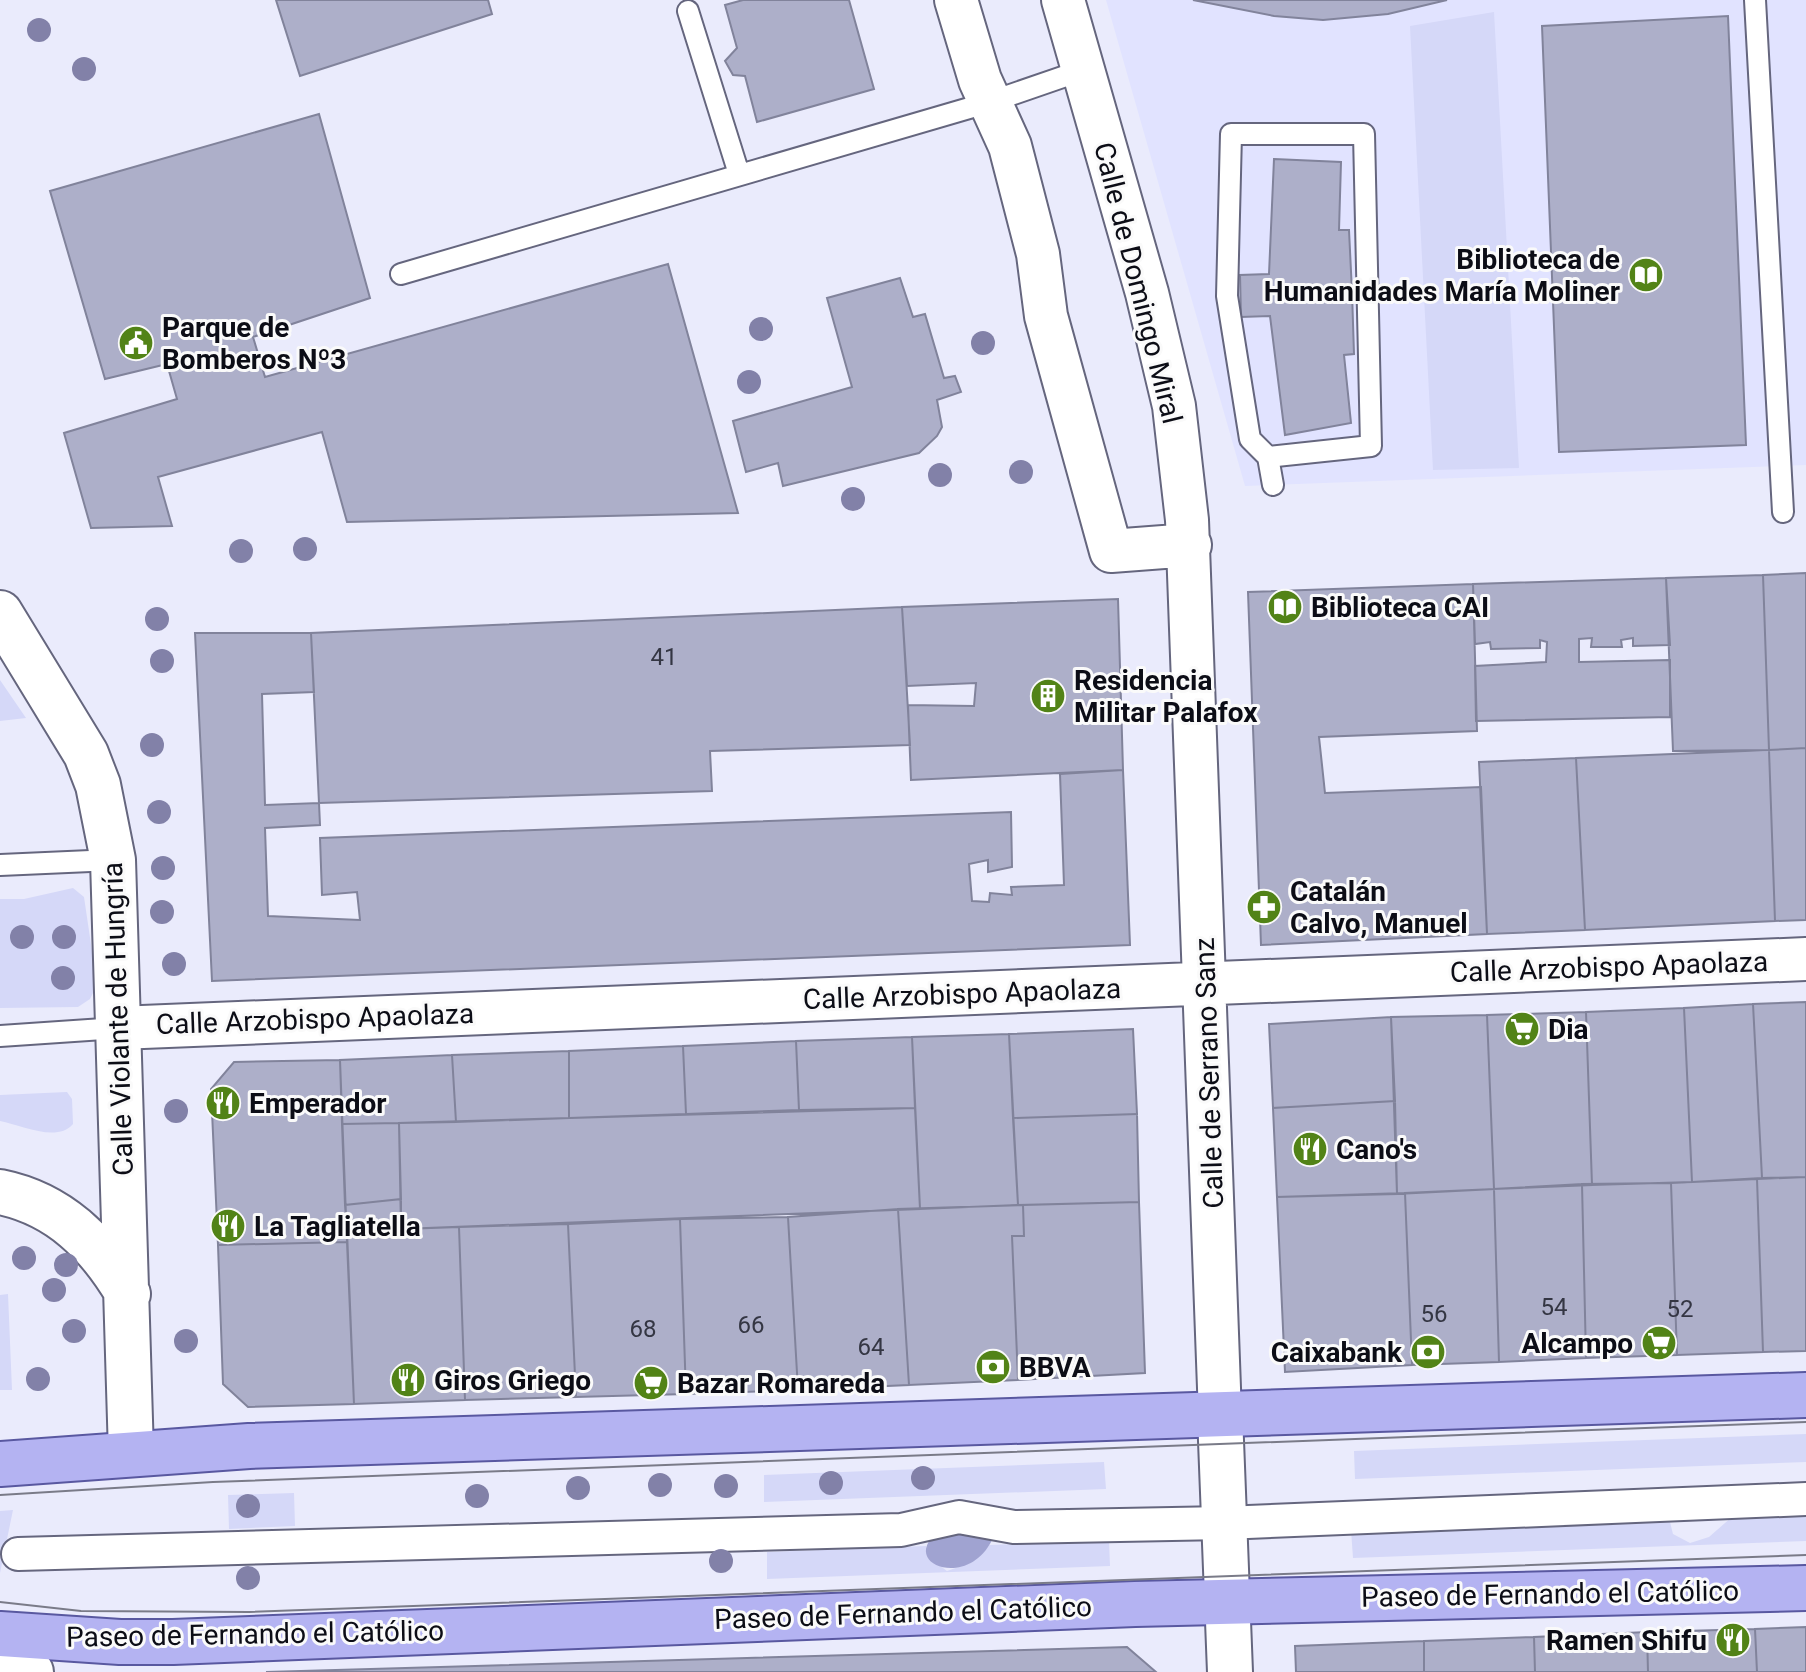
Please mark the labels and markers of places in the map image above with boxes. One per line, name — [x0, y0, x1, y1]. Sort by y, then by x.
place label: Biblioteca de Humanidades María Moliner — [1264, 243, 1620, 308]
library icon: Biblioteca de Humanidades María Moliner — [1627, 256, 1665, 294]
place label: Parque de Bomberos Nº3 — [162, 311, 346, 376]
public building icon: Parque de Bomberos Nº3 — [117, 324, 155, 362]
library icon: Biblioteca CAI — [1266, 588, 1304, 626]
place label: Biblioteca CAI — [1311, 591, 1489, 624]
place label: Residencia Militar Palafox — [1074, 664, 1258, 729]
building icon: Residencia Militar Palafox — [1029, 677, 1067, 715]
place label: Catalán Calvo, Manuel — [1290, 875, 1468, 940]
pharmacy icon: Catalán Calvo, Manuel — [1245, 888, 1283, 926]
supermarket icon: Dia — [1503, 1010, 1541, 1048]
place label: Dia — [1548, 1013, 1589, 1046]
restaurant icon: Emperador — [204, 1084, 242, 1122]
place label: Emperador — [249, 1087, 386, 1120]
restaurant icon: Cano's — [1291, 1130, 1329, 1168]
place label: Cano's — [1336, 1133, 1417, 1166]
restaurant icon: La Tagliatella — [209, 1207, 247, 1245]
place label: La Tagliatella — [254, 1210, 421, 1243]
supermarket icon: Alcampo — [1640, 1324, 1678, 1362]
place label: Alcampo — [1521, 1327, 1633, 1360]
bank icon: Caixabank — [1409, 1333, 1447, 1371]
place label: Caixabank — [1271, 1336, 1403, 1369]
bank icon: BBVA — [974, 1348, 1012, 1386]
place label: BBVA — [1019, 1351, 1091, 1384]
restaurant icon: Giros Griego — [389, 1361, 427, 1399]
place label: Giros Griego — [434, 1364, 591, 1397]
supermarket icon: Bazar Romareda — [632, 1364, 670, 1402]
place label: Bazar Romareda — [677, 1367, 885, 1400]
restaurant icon: Ramen Shifu — [1714, 1621, 1752, 1659]
place label: Ramen Shifu — [1546, 1624, 1707, 1657]

